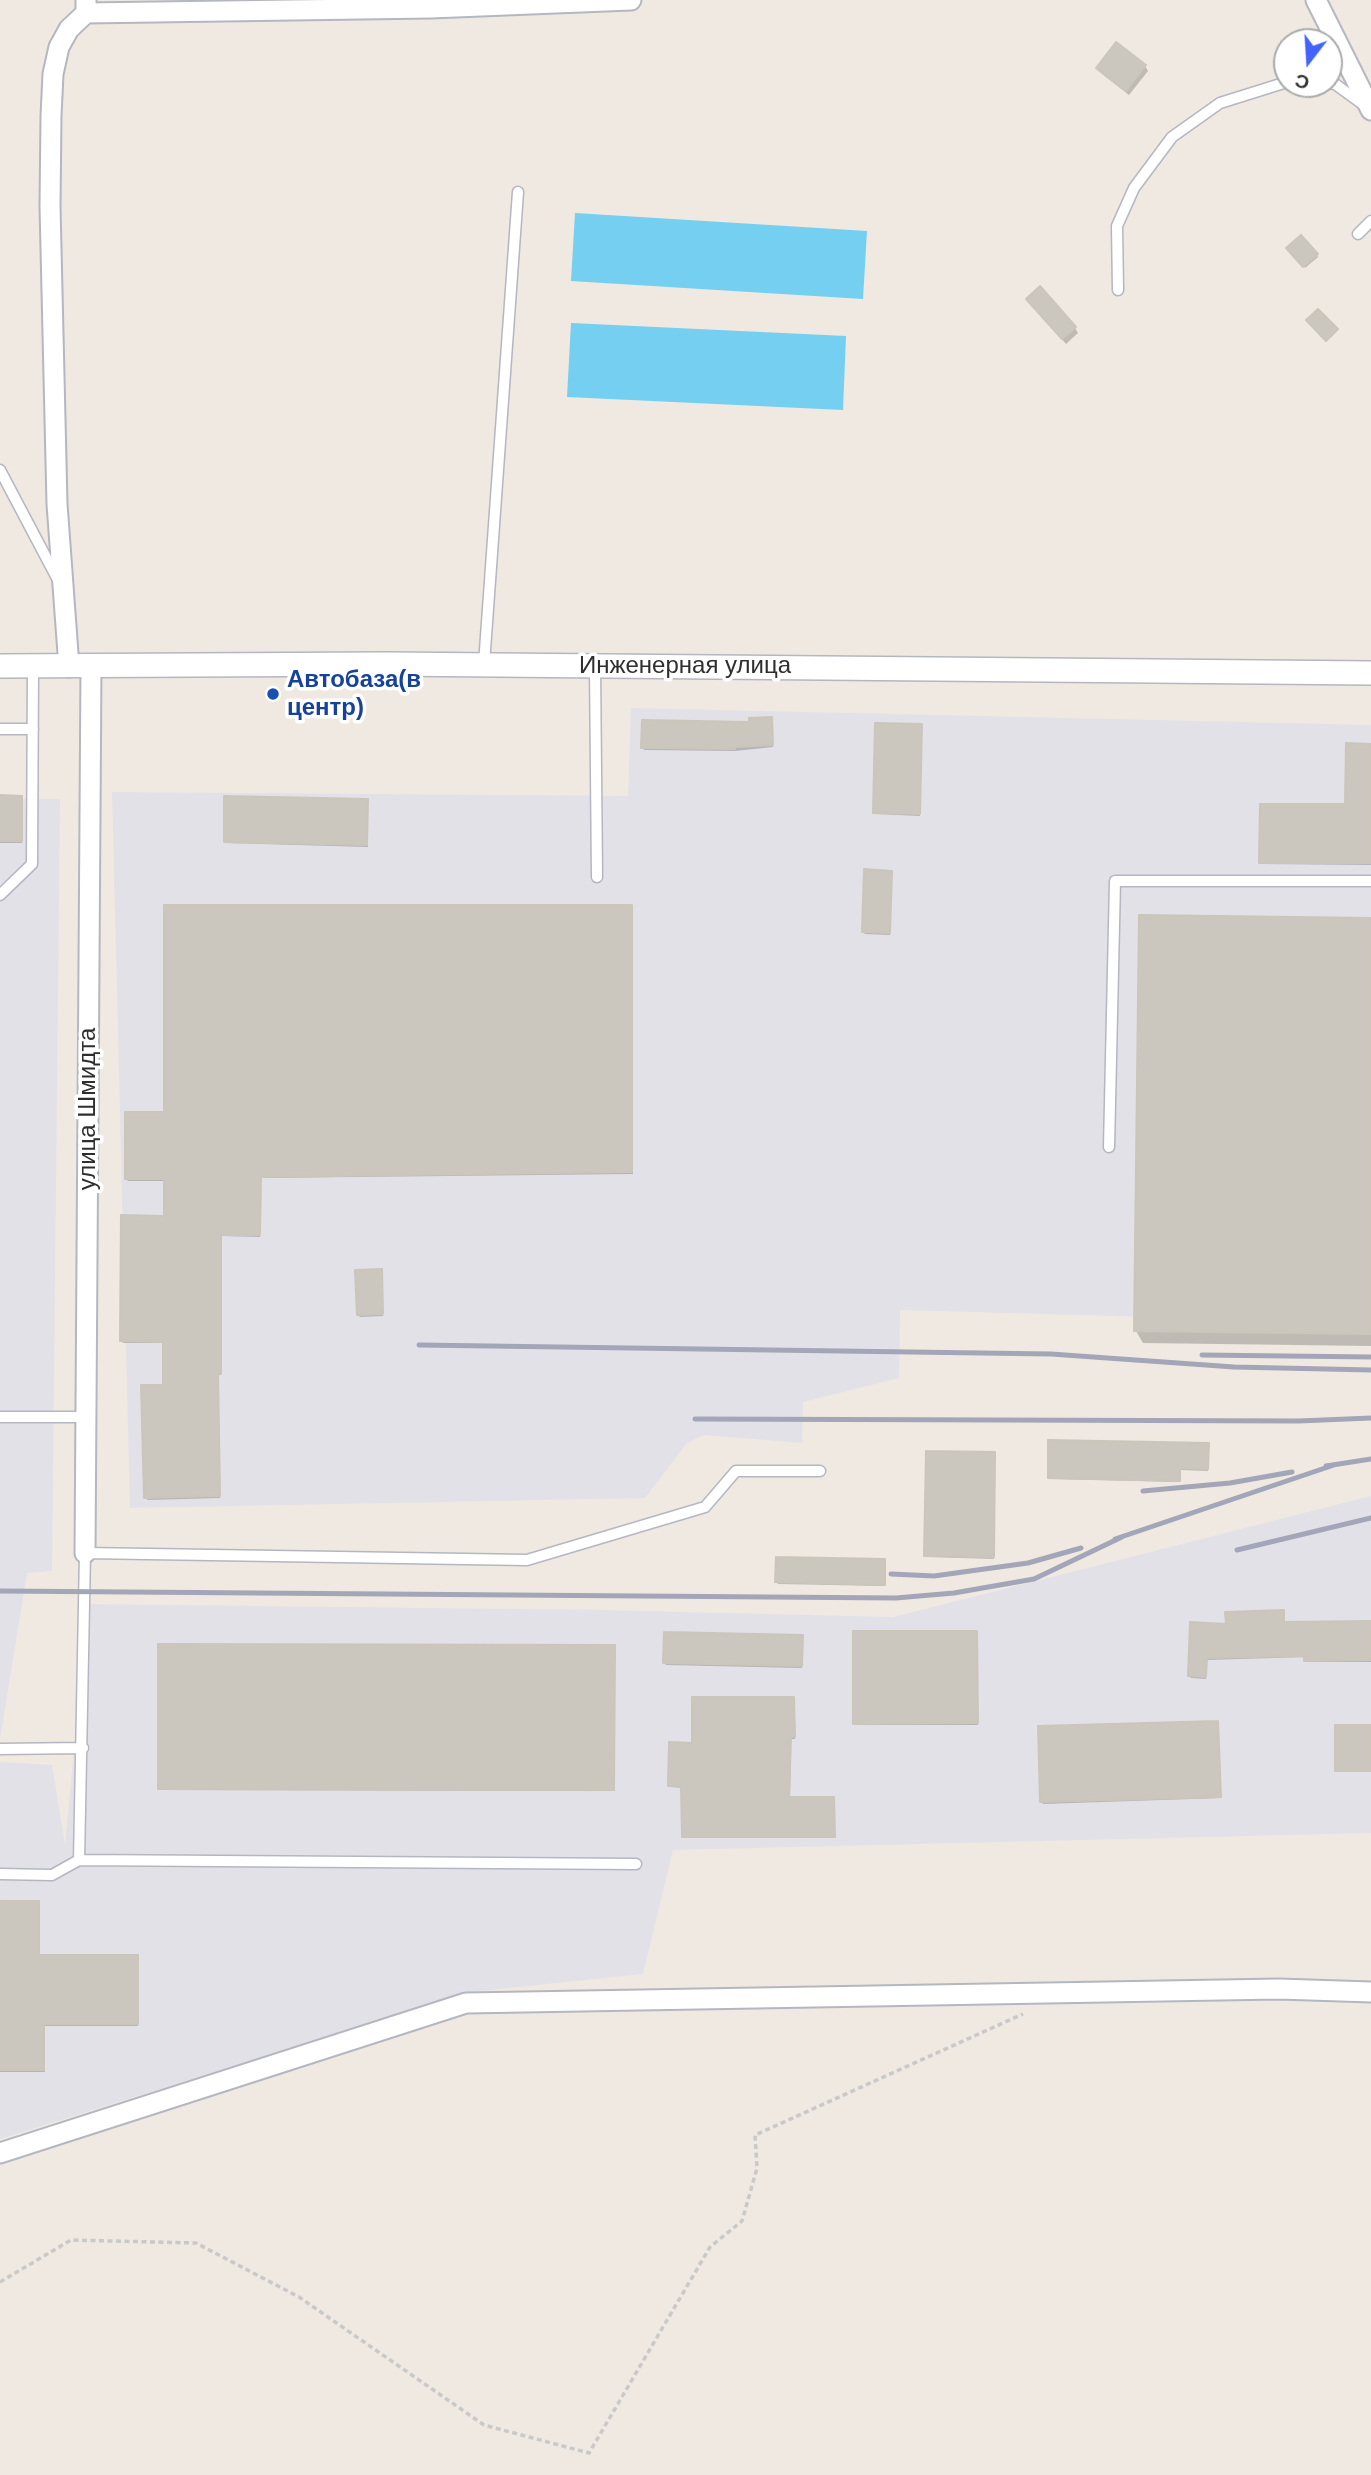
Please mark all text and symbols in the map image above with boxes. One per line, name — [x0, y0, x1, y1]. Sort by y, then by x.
north arrow — [1273, 28, 1343, 98]
text: С — [1293, 70, 1312, 94]
street label: Инженерная улица — [579, 652, 791, 680]
place label: Автобаза(в центр) — [287, 666, 421, 722]
marker: Автобаза(в центр) — [265, 686, 281, 702]
street label: улица Шмидта — [74, 1028, 102, 1190]

